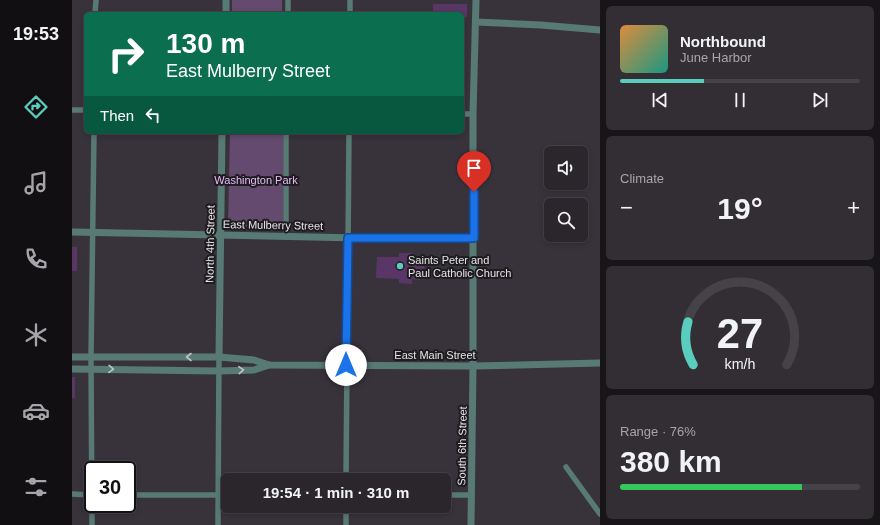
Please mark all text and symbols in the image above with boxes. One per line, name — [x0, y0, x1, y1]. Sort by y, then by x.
text: 19:53 — [13, 24, 59, 44]
icon: right — [100, 28, 152, 80]
text: 130 m — [166, 28, 245, 59]
text: Northbound — [680, 33, 766, 50]
text: June Harbor — [680, 50, 752, 65]
text: East Mulberry Street — [166, 61, 330, 81]
icon: previous — [649, 89, 671, 111]
icon: pause — [729, 89, 751, 111]
icon: next — [809, 89, 831, 111]
icon: directions — [22, 93, 50, 121]
icon: left — [142, 104, 164, 126]
text: Then — [100, 107, 134, 124]
map controls — [544, 146, 588, 242]
button: sound — [544, 146, 588, 190]
pin — [457, 151, 491, 192]
icon: arrive — [463, 157, 485, 179]
icon: music — [22, 169, 50, 197]
text: Climate — [620, 171, 664, 186]
park label: Washington Park — [214, 174, 298, 186]
text: 19° — [717, 192, 763, 225]
text: − — [620, 195, 633, 220]
text: + — [847, 195, 860, 220]
button: search — [544, 198, 588, 242]
street label: North 4th Street — [203, 205, 217, 283]
street label: East Mulberry Street — [223, 218, 323, 232]
icon: phone — [22, 245, 50, 273]
place label: Saints Peter and Paul Catholic Church — [408, 254, 511, 279]
marker: Saints Peter and Paul Catholic Church — [395, 261, 405, 271]
text: 27 — [717, 310, 763, 357]
icon: climate — [22, 321, 50, 349]
position arrow — [325, 344, 367, 386]
street label: East Main Street — [394, 349, 476, 361]
one-way arrow — [186, 353, 192, 361]
text: km/h — [725, 356, 756, 372]
one-way arrow — [108, 365, 114, 374]
one-way arrow — [238, 366, 244, 375]
icon: car — [22, 397, 50, 425]
street label: South 6th Street — [455, 406, 469, 486]
text: Range · 76% — [620, 424, 696, 439]
text: 380 km — [620, 445, 722, 478]
speed limit sign: 30 — [84, 461, 136, 513]
icon: filters — [22, 473, 50, 501]
text: 19:54 · 1 min · 310 m — [263, 484, 409, 501]

